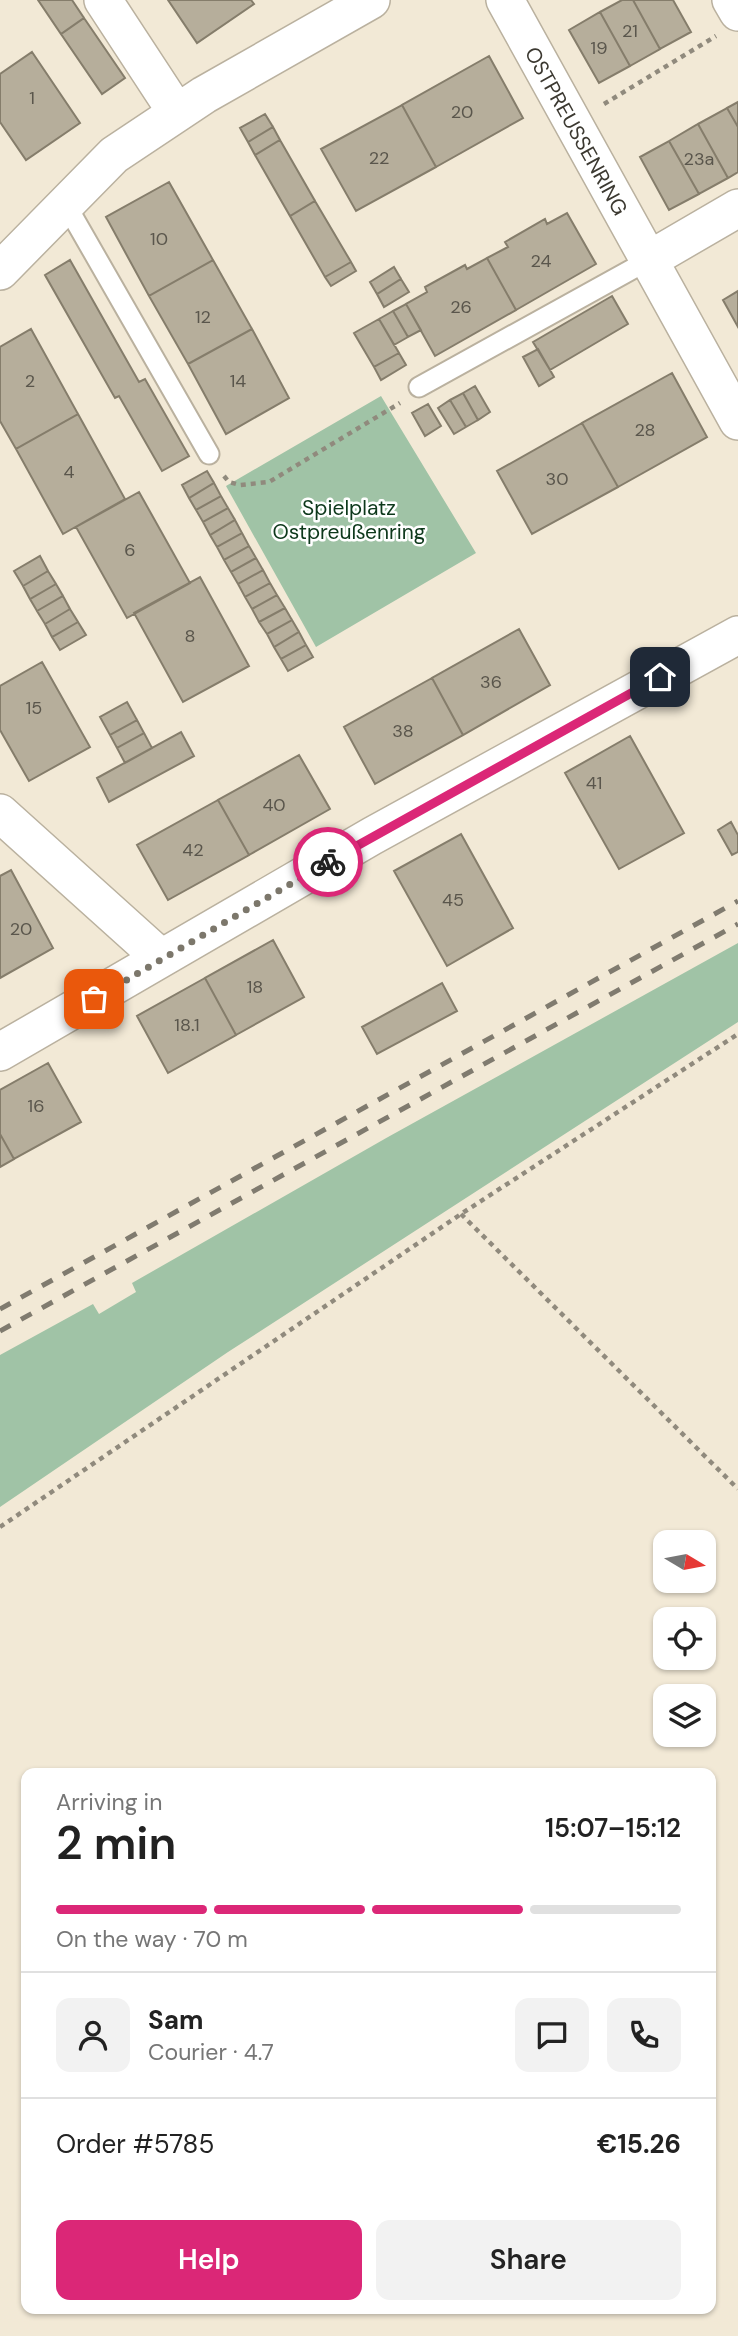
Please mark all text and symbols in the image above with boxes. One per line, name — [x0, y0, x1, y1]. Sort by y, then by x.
house number: 21 — [622, 19, 638, 43]
house number: 19 — [591, 36, 607, 60]
street label: OSTPREUSSENRING — [518, 42, 634, 220]
house number: 1 — [29, 86, 35, 110]
house number: 20 — [451, 100, 473, 124]
house number: 22 — [369, 146, 389, 170]
house number: 23a — [684, 147, 714, 171]
house number: 10 — [150, 227, 168, 251]
house number: 24 — [531, 249, 552, 273]
house number: 26 — [450, 295, 472, 319]
house number: 12 — [195, 305, 211, 329]
house number: 2 — [25, 369, 35, 393]
house number: 14 — [230, 369, 246, 393]
house number: 28 — [634, 418, 656, 442]
house number: 4 — [64, 460, 75, 484]
house number: 30 — [546, 467, 568, 491]
park label: Spielplatz Ostpreußenring — [272, 494, 426, 546]
house number: 6 — [124, 538, 136, 562]
house number: 8 — [185, 624, 195, 648]
pin — [630, 647, 690, 707]
icon: home — [641, 658, 679, 696]
house number: 36 — [480, 670, 502, 694]
house number: 15 — [26, 696, 42, 720]
house number: 38 — [392, 719, 414, 743]
house number: 41 — [586, 771, 602, 795]
house number: 40 — [262, 793, 286, 817]
courier — [293, 827, 363, 897]
house number: 42 — [182, 838, 204, 862]
icon: bike — [309, 843, 347, 881]
house number: 45 — [442, 888, 464, 912]
house number: 20 — [10, 917, 32, 941]
pin — [64, 969, 124, 1029]
house number: 18 — [247, 975, 263, 999]
icon: bag — [75, 980, 113, 1018]
house number: 18.1 — [174, 1013, 200, 1037]
house number: 16 — [28, 1094, 44, 1118]
north arrow — [653, 1530, 716, 1592]
map controls — [653, 1530, 716, 1747]
button: locate — [653, 1607, 716, 1670]
button: layers — [653, 1684, 716, 1747]
text: Arriving in — [56, 1787, 162, 1817]
text: 15:07–15:12 — [545, 1811, 681, 1845]
text: 2 min — [56, 1813, 176, 1873]
text: On the way · 70 m — [56, 1924, 248, 1954]
button: person — [56, 1998, 130, 2072]
button: chat — [515, 1998, 589, 2072]
button: phone — [607, 1998, 681, 2072]
text: Sam — [148, 2003, 203, 2037]
text: Courier · 4.7 — [148, 2037, 274, 2067]
text: Order #5785 — [56, 2127, 214, 2161]
text: €15.26 — [597, 2127, 681, 2161]
button: Help — [56, 2220, 362, 2300]
button: Share — [376, 2220, 681, 2300]

